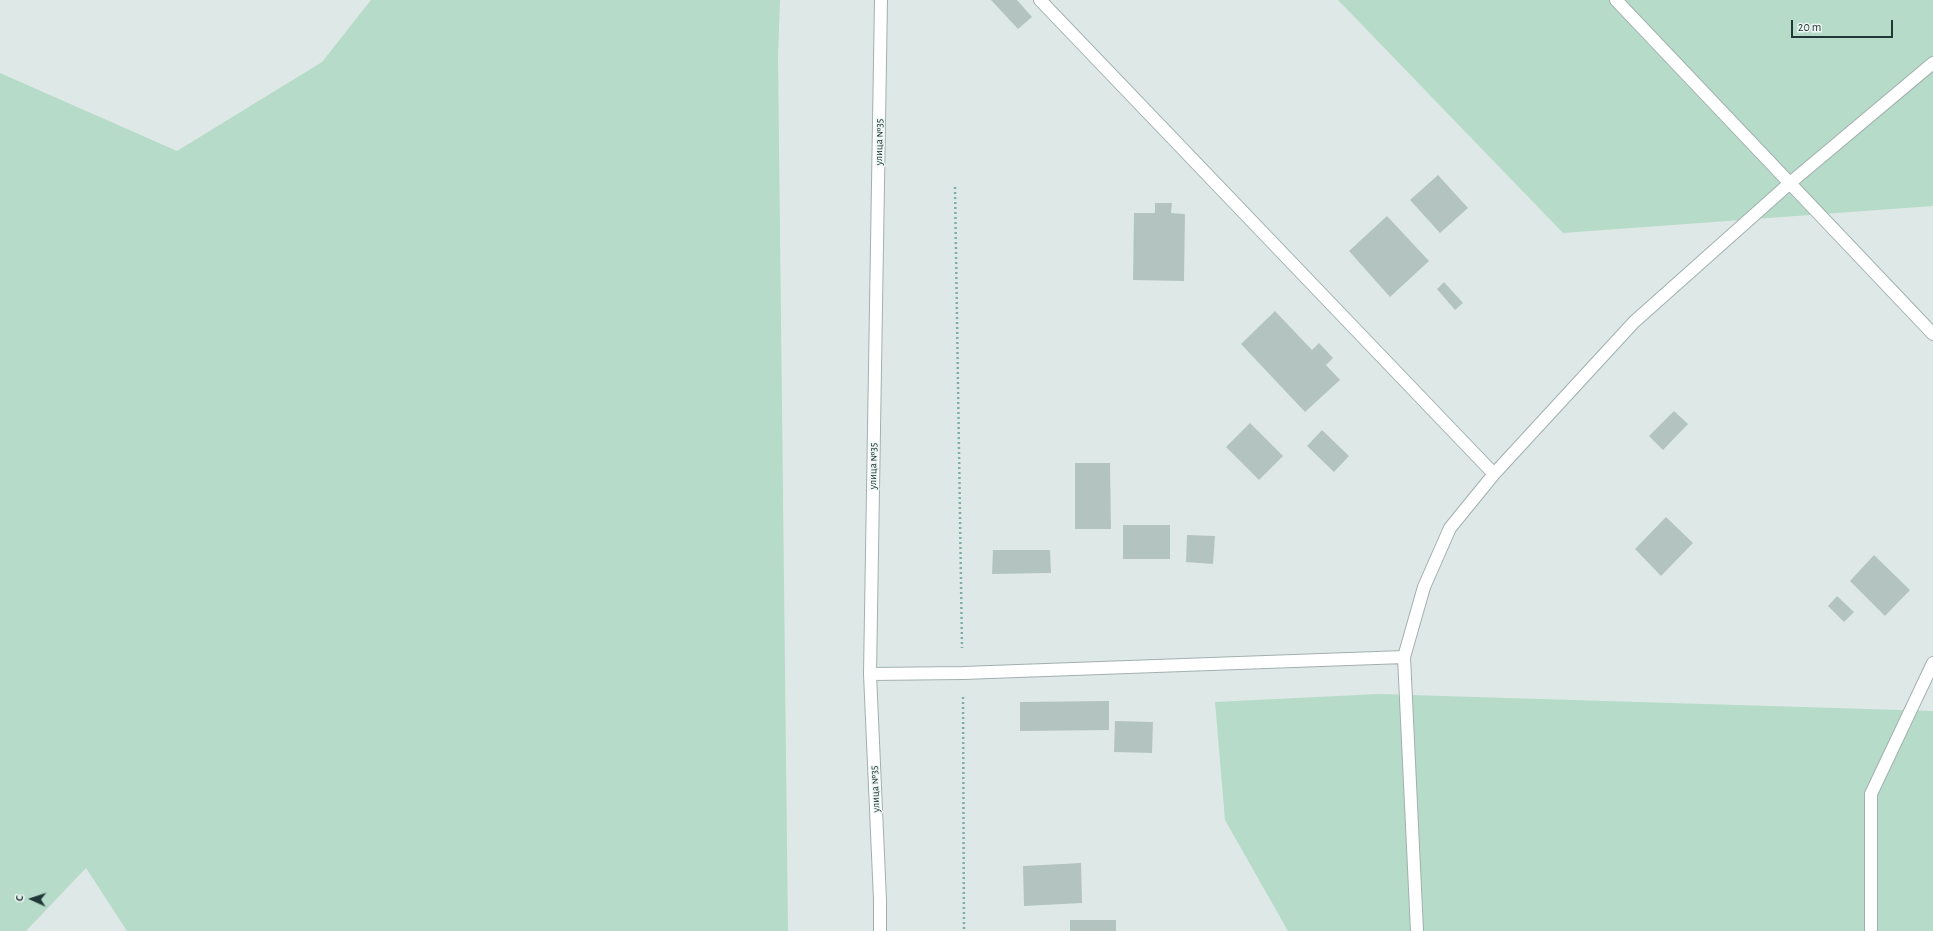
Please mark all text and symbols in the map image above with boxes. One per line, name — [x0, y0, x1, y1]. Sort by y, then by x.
scale bar — [1793, 12, 1895, 38]
text: 20 m — [1798, 21, 1821, 33]
street label: улица №35 — [872, 119, 886, 165]
street label: улица №35 — [866, 443, 880, 489]
street label: улица №35 — [867, 765, 883, 813]
north arrow — [12, 879, 52, 919]
text: С — [14, 895, 25, 902]

